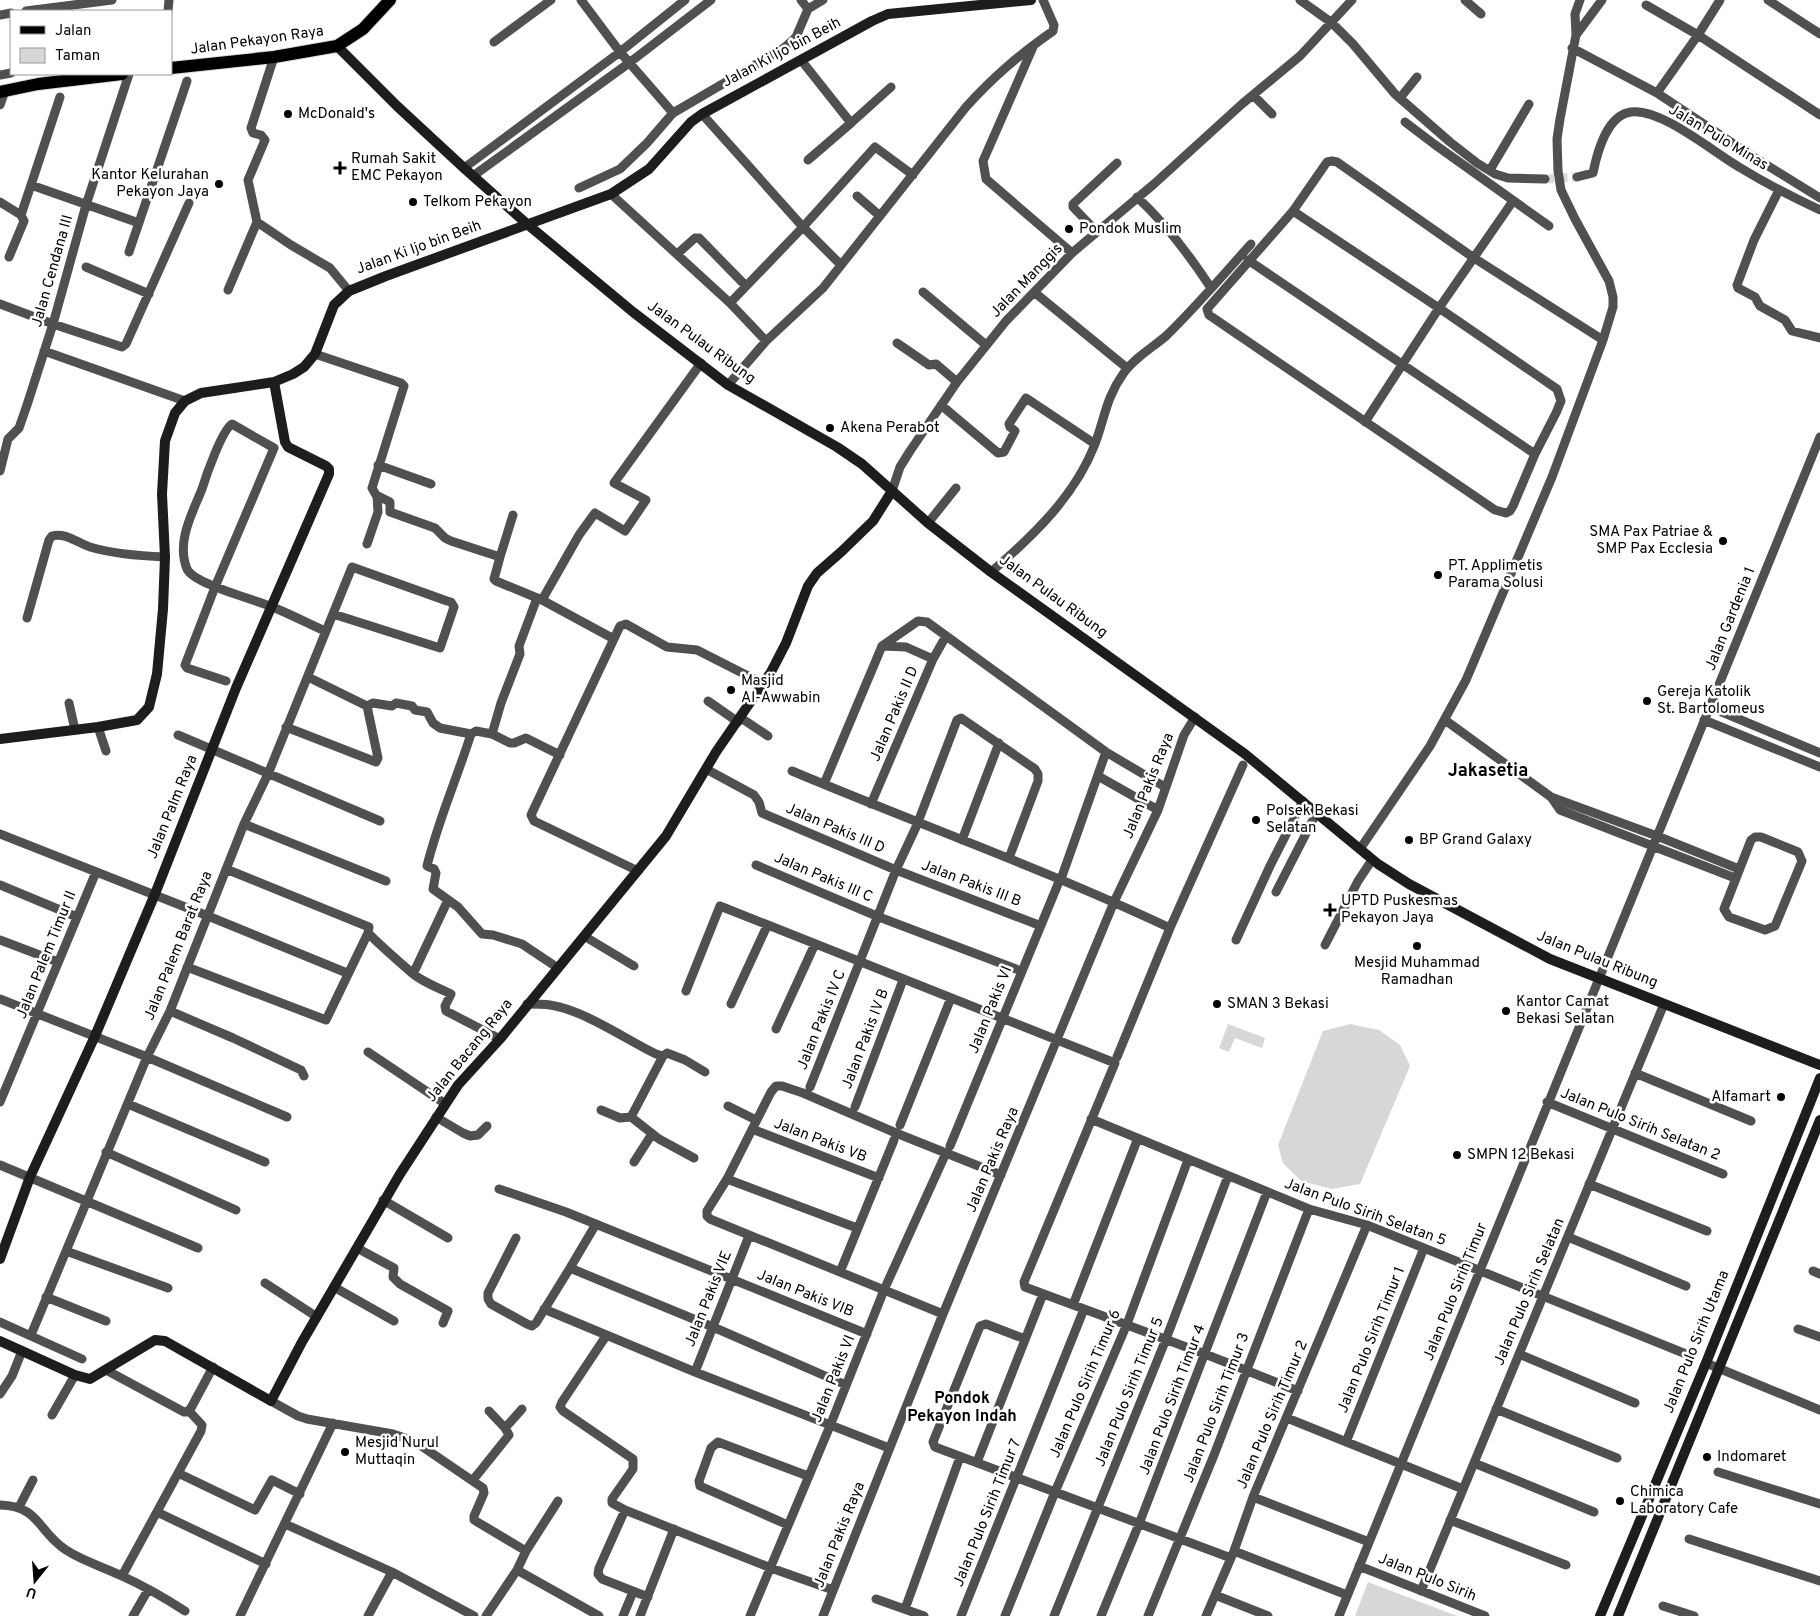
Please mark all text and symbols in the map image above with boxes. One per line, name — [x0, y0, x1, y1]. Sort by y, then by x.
legend — [10, 10, 172, 75]
street label: Jalan Ki Ijo bin Beih — [719, 14, 845, 92]
text: Jalan — [55, 22, 92, 41]
street label: Jalan Pekayon Raya — [189, 22, 325, 60]
text: Taman — [55, 47, 100, 66]
street label: Jalan Pulo Minas — [1665, 101, 1771, 175]
place label: McDonald's — [298, 105, 375, 124]
marker: McDonald's — [282, 108, 294, 120]
place label: Rumah Sakit EMC Pekayon — [351, 150, 443, 186]
marker: Rumah Sakit EMC Pekayon — [333, 161, 347, 175]
place label: Kantor Kelurahan Pekayon Jaya — [91, 166, 209, 202]
marker: Kantor Kelurahan Pekayon Jaya — [213, 178, 225, 190]
place label: Telkom Pekayon — [423, 193, 532, 212]
marker: Telkom Pekayon — [407, 196, 419, 208]
street label: Jalan Cendana III — [28, 213, 78, 329]
street label: Jalan Ki Ijo bin Beih — [354, 217, 484, 279]
place label: Pondok Muslim — [1079, 220, 1182, 239]
marker: Pondok Muslim — [1063, 223, 1075, 235]
street label: Jalan Manggis — [987, 240, 1067, 322]
street label: Jalan Pulau Ribung — [643, 297, 759, 389]
place label: Akena Perabot — [840, 419, 940, 438]
marker: Akena Perabot — [824, 422, 836, 434]
place label: SMA Pax Patriae & SMP Pax Ecclesia — [1589, 523, 1713, 559]
marker: SMA Pax Patriae & SMP Pax Ecclesia — [1717, 535, 1729, 547]
street label: Jalan Pulau Ribung — [995, 551, 1111, 643]
place label: PT. Applimetis Parama Solusi — [1448, 557, 1543, 593]
street label: Jalan Gardenia 1 — [1702, 565, 1760, 673]
marker: PT. Applimetis Parama Solusi — [1432, 569, 1444, 581]
street label: Jalan Pakis II D — [866, 664, 924, 764]
place label: Masjid Al-Awwabin — [741, 672, 820, 708]
place label: Gereja Katolik St. Bartolomeus — [1657, 683, 1765, 719]
marker: Masjid Al-Awwabin — [725, 684, 737, 696]
marker: Gereja Katolik St. Bartolomeus — [1641, 695, 1653, 707]
street label: Jalan Pakis Raya — [1119, 730, 1179, 842]
street label: Jalan Palm Raya — [143, 752, 203, 862]
district label: Jakasetia — [1448, 760, 1528, 783]
street label: Jalan Pakis III D — [783, 800, 887, 858]
place label: Polsek Bekasi Selatan — [1266, 802, 1359, 838]
marker: Polsek Bekasi Selatan — [1250, 814, 1262, 826]
place label: BP Grand Galaxy — [1419, 831, 1532, 850]
marker: BP Grand Galaxy — [1403, 834, 1415, 846]
street label: Jalan Pakis III C — [771, 849, 875, 907]
street label: Jalan Pakis III B — [918, 856, 1024, 912]
street label: Jalan Palem Barat Raya — [140, 869, 218, 1023]
street label: Jalan Palem Timur II — [13, 888, 81, 1022]
place label: UPTD Puskesmas Pekayon Jaya — [1341, 892, 1458, 928]
marker: UPTD Puskesmas Pekayon Jaya — [1323, 903, 1337, 917]
street label: Jalan Pulau Ribung — [1533, 927, 1661, 993]
marker: Mesjid Muhammad Ramadhan — [1411, 940, 1423, 952]
place label: Mesjid Muhammad Ramadhan — [1354, 954, 1480, 990]
street label: Jalan Pakis VI — [965, 963, 1017, 1057]
street label: Jalan Pakis IV C — [793, 967, 851, 1073]
street label: Jalan Pakis IV B — [838, 986, 894, 1092]
place label: Kantor Camat Bekasi Selatan — [1516, 993, 1614, 1029]
street label: Jalan Bacang Raya — [423, 995, 517, 1107]
place label: SMAN 3 Bekasi — [1227, 995, 1329, 1014]
marker: SMAN 3 Bekasi — [1211, 998, 1223, 1010]
marker: Kantor Camat Bekasi Selatan — [1500, 1005, 1512, 1017]
street label: Jalan Pulo Sirih Selatan 2 — [1557, 1084, 1723, 1166]
place label: Alfamart — [1711, 1088, 1771, 1107]
marker: Alfamart — [1775, 1091, 1787, 1103]
street label: Jalan Pakis Raya — [962, 1104, 1024, 1216]
street label: Jalan Pakis VB — [771, 1115, 869, 1167]
place label: SMPN 12 Bekasi — [1467, 1146, 1574, 1165]
marker: SMPN 12 Bekasi — [1451, 1149, 1463, 1161]
street label: Jalan Pulo Sirih Selatan 5 — [1281, 1175, 1449, 1251]
street label: Jalan Pulo Sirih Selatan — [1490, 1215, 1570, 1369]
street label: Jalan Pulo Sirih Timur — [1420, 1220, 1492, 1364]
street label: Jalan Pakis VIE — [681, 1248, 737, 1350]
street label: Jalan Pulo Sirih Timur 1 — [1334, 1264, 1410, 1416]
street label: Jalan Pakis VIB — [754, 1266, 856, 1322]
street label: Jalan Pulo Sirih Utama — [1660, 1268, 1734, 1416]
street label: Jalan Pulo Sirih Timur 6 — [1046, 1307, 1126, 1461]
street label: Jalan Pulo Sirih Timur 5 — [1091, 1314, 1169, 1470]
street label: Jalan Pulo Sirih Timur 4 — [1136, 1322, 1210, 1478]
street label: Jalan Pulo Sirih Timur 3 — [1180, 1330, 1254, 1486]
street label: Jalan Pakis VI — [808, 1332, 860, 1426]
street label: Jalan Pulo Sirih Timur 2 — [1233, 1338, 1313, 1492]
district label: Pondok Pekayon Indah — [907, 1389, 1017, 1427]
place label: Mesjid Nurul Muttaqin — [355, 1434, 439, 1470]
street label: Jalan Pulo Sirih Timur 7 — [950, 1436, 1026, 1590]
marker: Mesjid Nurul Muttaqin — [339, 1446, 351, 1458]
place label: Indomaret — [1717, 1448, 1787, 1467]
marker: Indomaret — [1701, 1451, 1713, 1463]
street label: Jalan Pakis Raya — [810, 1479, 870, 1591]
place label: Chimica Laboratory Cafe — [1630, 1483, 1738, 1519]
marker: Chimica Laboratory Cafe — [1614, 1495, 1626, 1507]
street label: Jalan Pulo Sirih — [1375, 1550, 1479, 1606]
north arrow — [10, 1556, 60, 1606]
text: U — [24, 1582, 39, 1602]

